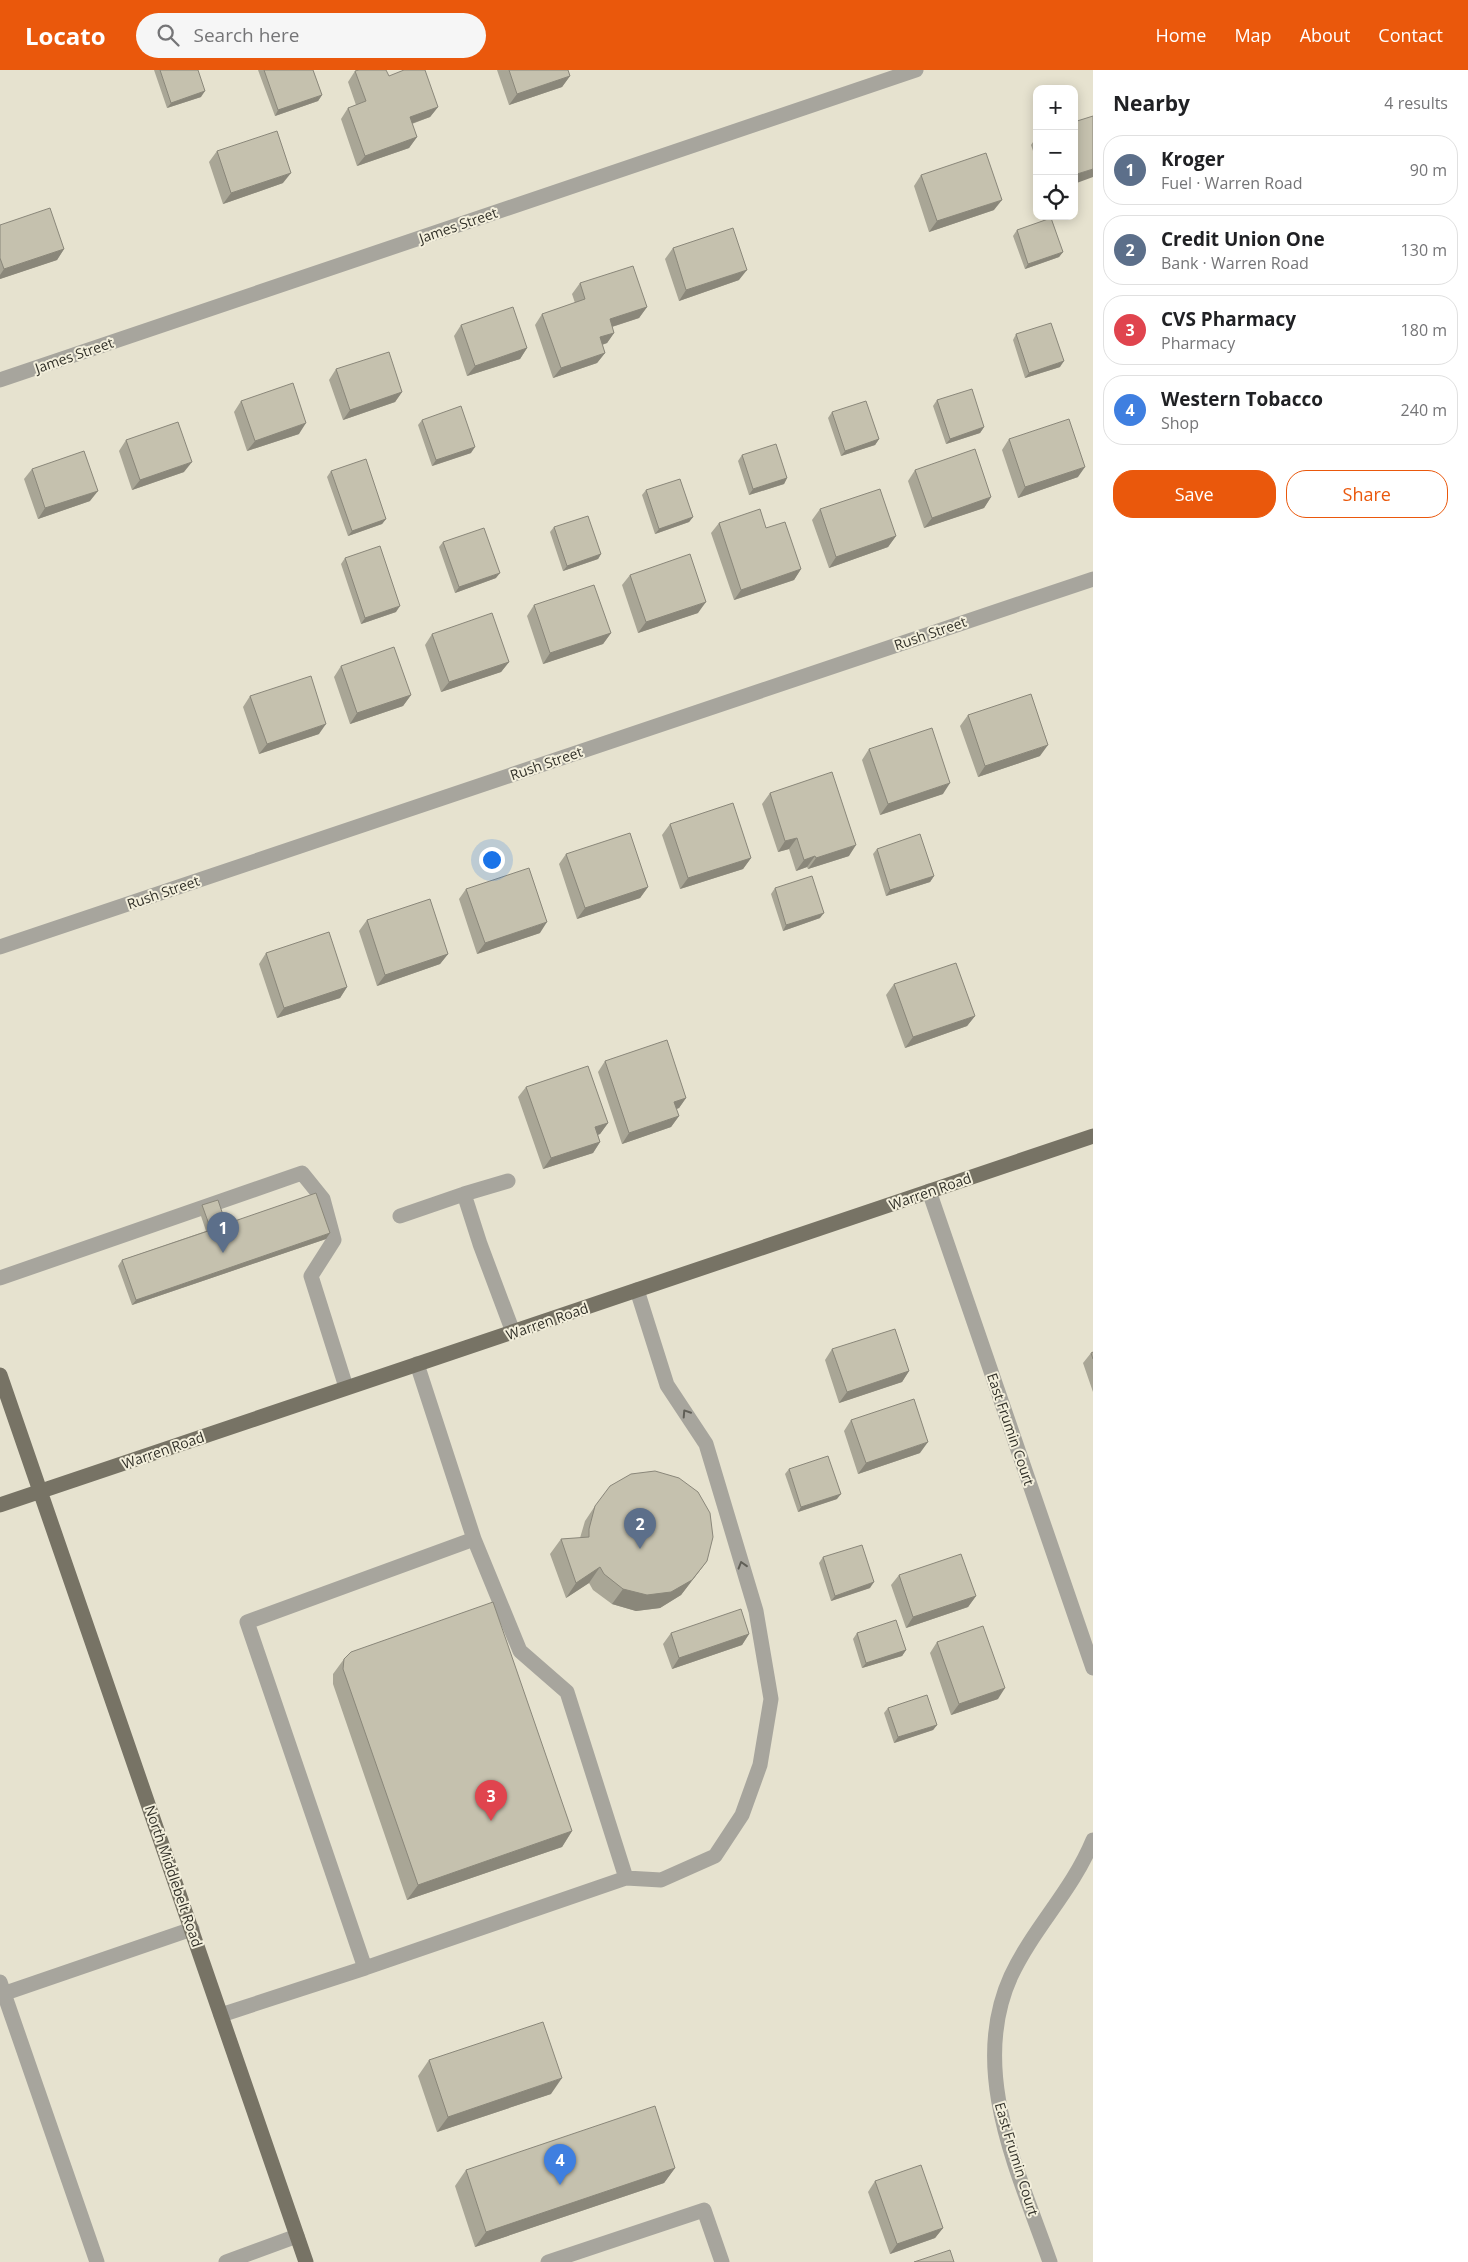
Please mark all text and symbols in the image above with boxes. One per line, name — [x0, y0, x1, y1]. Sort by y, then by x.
search box — [136, 13, 486, 58]
text: Locato — [25, 19, 106, 52]
icon: search — [154, 21, 182, 49]
text: Search here — [194, 22, 299, 48]
text: Home — [1156, 23, 1206, 47]
text: Map — [1234, 23, 1272, 47]
text: About — [1300, 23, 1350, 47]
text: Contact — [1378, 23, 1443, 47]
map controls — [1033, 85, 1078, 220]
button: + — [1033, 85, 1078, 130]
text: Nearby — [1113, 89, 1190, 117]
text: 4 results — [1384, 92, 1448, 114]
button: − — [1033, 130, 1078, 175]
text: Kroger — [1161, 146, 1225, 172]
text: 1 — [1125, 159, 1135, 181]
text: 90 m — [1410, 159, 1447, 181]
text: Fuel · Warren Road — [1161, 172, 1302, 194]
button: locate — [1033, 175, 1078, 220]
street label: James Street — [414, 203, 500, 248]
text: Credit Union One — [1161, 226, 1325, 252]
text: 2 — [1125, 239, 1135, 261]
text: 130 m — [1401, 239, 1447, 261]
text: Bank · Warren Road — [1161, 252, 1309, 274]
text: CVS Pharmacy — [1161, 306, 1296, 332]
text: 3 — [1125, 319, 1135, 341]
text: 180 m — [1401, 319, 1447, 341]
text: Pharmacy — [1161, 332, 1235, 354]
street label: James Street — [30, 333, 116, 378]
text: Western Tobacco — [1161, 386, 1323, 412]
text: 4 — [1125, 399, 1135, 421]
text: 240 m — [1401, 399, 1447, 421]
text: Shop — [1161, 412, 1199, 434]
button: Save — [1113, 470, 1276, 518]
button: Share — [1286, 470, 1448, 518]
street label: Rush Street — [891, 612, 969, 654]
street label: Rush Street — [507, 742, 585, 784]
your location — [479, 847, 505, 873]
street label: Rush Street — [124, 871, 202, 913]
street label: Warren Road — [886, 1168, 974, 1214]
pin: 1 — [207, 1212, 239, 1253]
street label: Warren Road — [503, 1298, 591, 1344]
street label: East Frumin Court — [983, 1370, 1039, 1488]
one-way arrow — [683, 1410, 692, 1419]
street label: Warren Road — [119, 1427, 207, 1473]
pin: 2 — [624, 1508, 656, 1549]
one-way arrow — [738, 1561, 748, 1569]
pin: 3 — [475, 1780, 507, 1821]
street label: North Middlebelt Road — [141, 1803, 207, 1949]
street label: East Frumin Court — [991, 2100, 1043, 2218]
pin: 4 — [544, 2144, 576, 2185]

